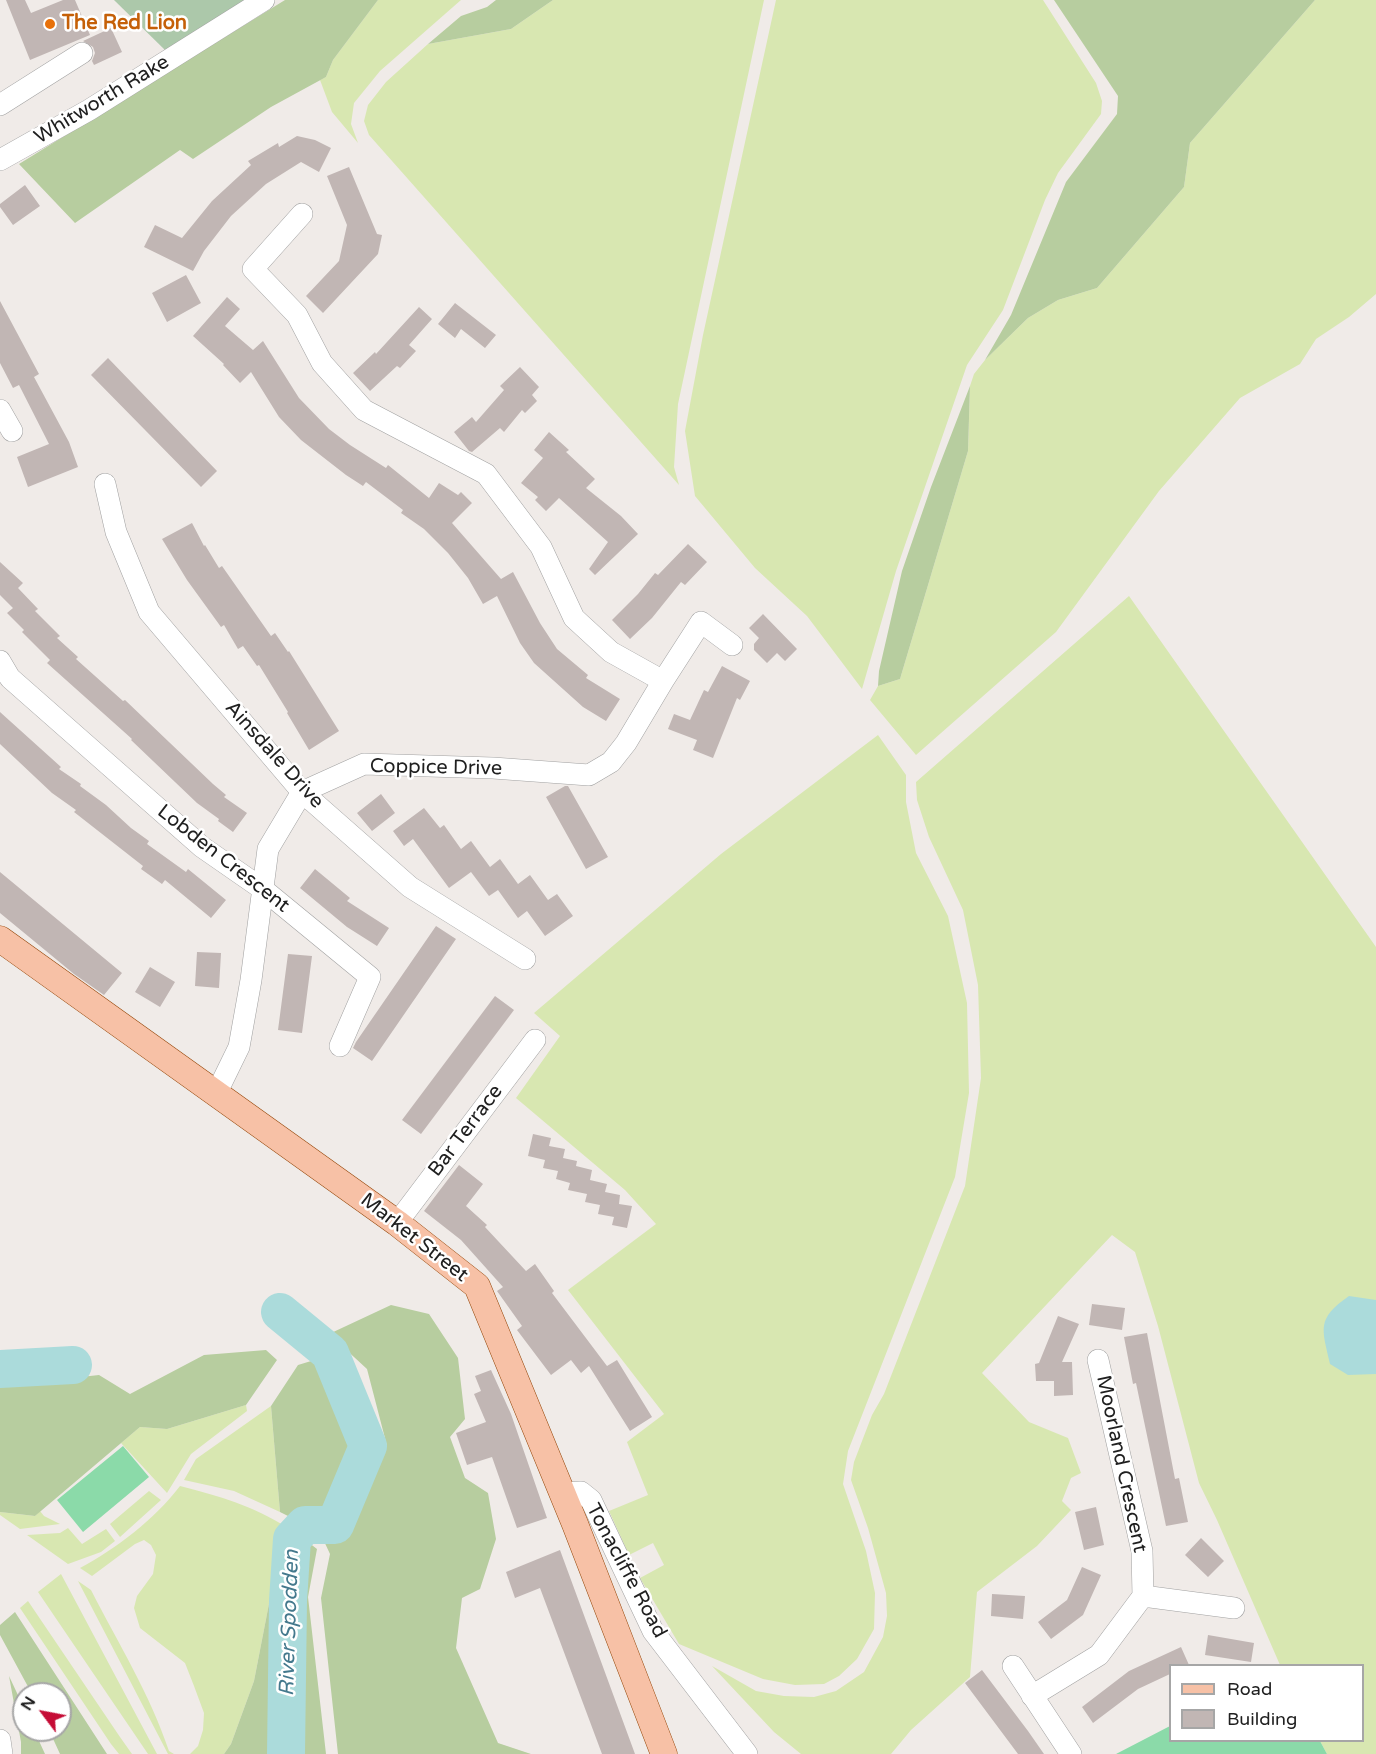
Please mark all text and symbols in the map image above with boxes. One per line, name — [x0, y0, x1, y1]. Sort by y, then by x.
place label: The Red Lion — [62, 12, 187, 36]
marker: The Red Lion — [43, 17, 57, 31]
street label: Whitworth Rake — [30, 50, 174, 150]
street label: Ainsdale Drive — [220, 696, 328, 814]
street label: Coppice Drive — [370, 755, 502, 781]
street label: Lobden Crescent — [152, 800, 294, 918]
street label: Bar Terrace — [424, 1080, 508, 1182]
street label: Market Street — [355, 1188, 473, 1288]
street label: Moorland Crescent — [1090, 1373, 1152, 1555]
street label: Tonacliffe Road — [580, 1500, 672, 1642]
water label: River Spodden — [275, 1549, 305, 1697]
legend — [1169, 1664, 1364, 1742]
text: Road — [1227, 1678, 1272, 1700]
north arrow — [12, 1682, 72, 1742]
text: N — [17, 1693, 40, 1714]
text: Building — [1227, 1708, 1297, 1730]

